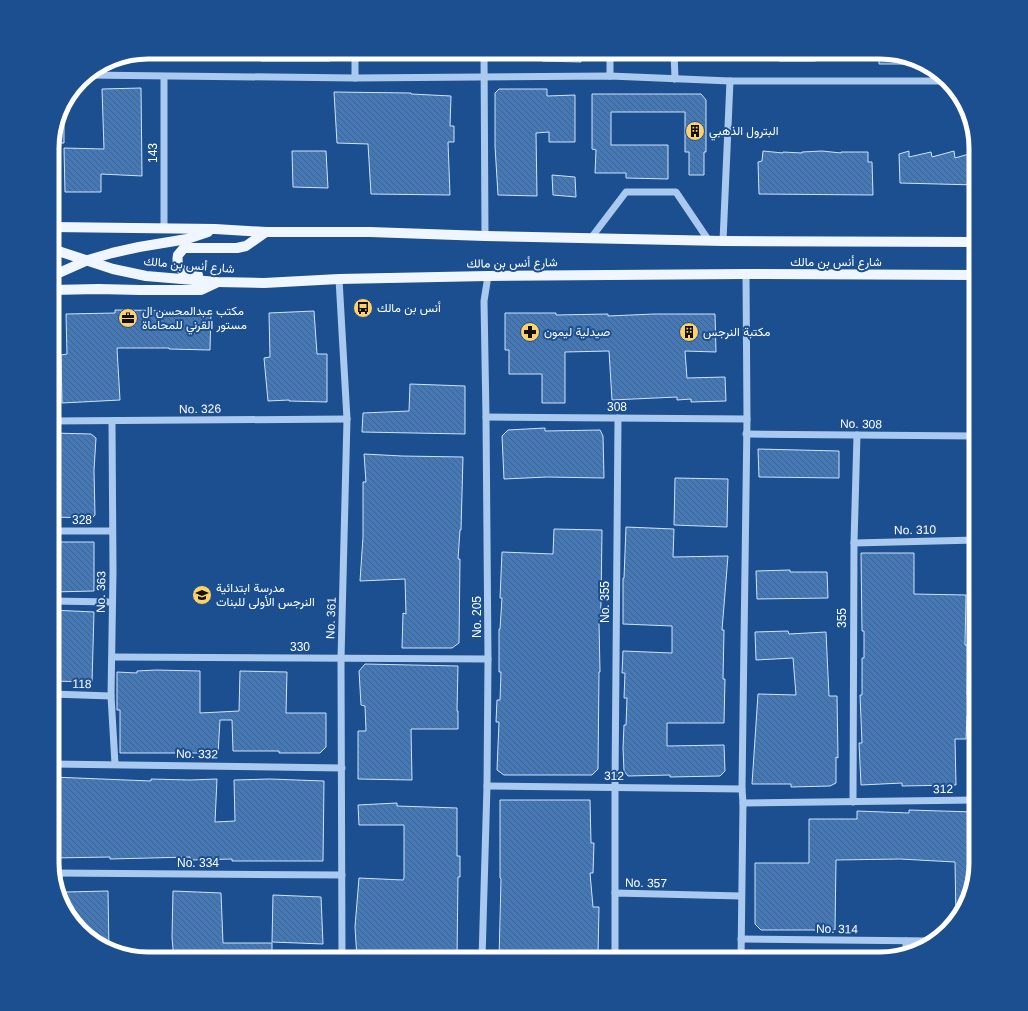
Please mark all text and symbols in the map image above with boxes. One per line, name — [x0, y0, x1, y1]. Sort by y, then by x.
building icon: البترول الذهبي — [684, 120, 706, 142]
place label: البترول الذهبي — [709, 124, 779, 141]
street label: 143 — [146, 143, 160, 163]
street label: شارع أنس بن مالك — [143, 254, 235, 278]
street label: شارع أنس بن مالك — [466, 255, 558, 273]
street label: شارع أنس بن مالك — [790, 255, 882, 271]
bus stop icon: أنس بن مالك — [352, 297, 374, 319]
place label: أنس بن مالك — [377, 301, 441, 316]
place label: مكتب عبدالمحسن ال مستور القرني للمحاماة — [142, 304, 247, 335]
office icon: مكتب عبدالمحسن ال مستور القرني للمحاماة — [117, 307, 139, 329]
pharmacy icon: صيدلية ليمون — [519, 321, 541, 343]
building icon: مكتبة النرجس — [678, 321, 700, 343]
place label: صيدلية ليمون — [544, 325, 610, 340]
place label: مكتبة النرجس — [703, 325, 770, 340]
street label: 308 — [607, 400, 627, 414]
street label: No. 326 — [179, 402, 221, 416]
street label: No. 308 — [840, 417, 882, 431]
street label: 328 — [72, 513, 92, 527]
street label: No. 310 — [894, 523, 936, 537]
street label: No. 363 — [94, 571, 108, 613]
place label: مدرسة ابتدائية النرجس الأولى للبنات — [216, 581, 315, 610]
street label: No. 355 — [598, 581, 612, 623]
school or university icon: مدرسة ابتدائية النرجس الأولى للبنات — [191, 584, 213, 606]
street label: No. 361 — [323, 596, 339, 639]
street label: No. 205 — [470, 596, 484, 638]
street label: 355 — [835, 608, 849, 628]
street label: 330 — [290, 640, 310, 654]
street label: 118 — [72, 677, 92, 691]
street label: No. 332 — [176, 747, 218, 761]
street label: 312 — [604, 769, 624, 783]
street label: 312 — [933, 782, 953, 796]
street label: No. 334 — [177, 856, 219, 870]
street label: No. 357 — [625, 876, 667, 890]
street label: No. 314 — [816, 922, 858, 936]

